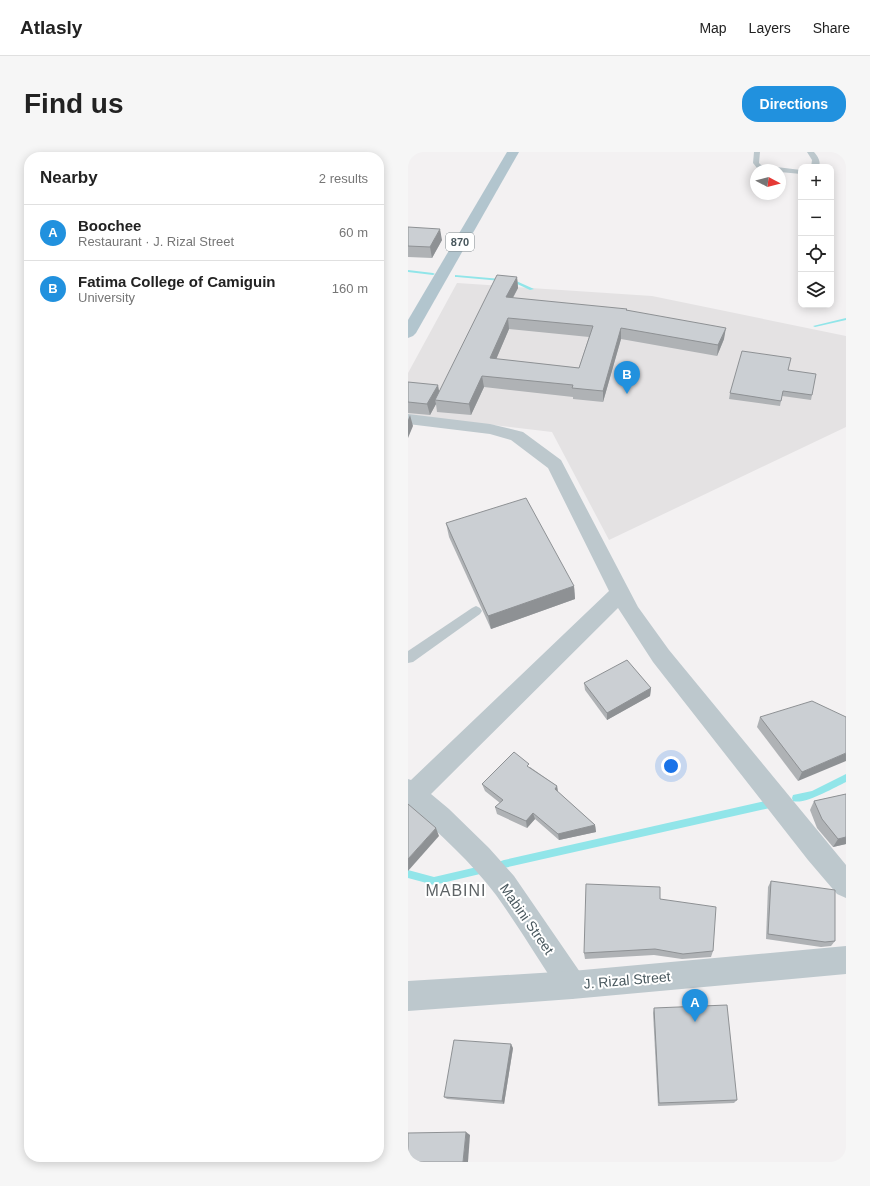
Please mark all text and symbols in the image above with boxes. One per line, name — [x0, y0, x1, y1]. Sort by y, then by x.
text: Atlasly — [20, 17, 82, 38]
text: Map — [699, 20, 727, 36]
text: Layers — [749, 20, 791, 36]
text: Share — [813, 20, 850, 36]
button: Directions — [742, 86, 846, 122]
text: Find us — [24, 88, 124, 119]
north arrow — [750, 164, 786, 200]
map controls — [798, 164, 834, 308]
button: + — [798, 164, 834, 200]
text: Nearby — [40, 168, 98, 187]
text: 2 results — [319, 171, 368, 186]
button: − — [798, 200, 834, 236]
text: Boochee — [78, 217, 141, 234]
text: A — [48, 225, 58, 240]
text: 60 m — [339, 225, 368, 240]
road number: 870 — [446, 233, 474, 251]
text: Restaurant · J. Rizal Street — [78, 234, 234, 249]
button: locate — [798, 236, 834, 272]
button: layers — [798, 272, 834, 308]
text: Fatima College of Camiguin — [78, 273, 276, 290]
text: B — [48, 281, 58, 296]
text: 160 m — [332, 281, 368, 296]
text: University — [78, 290, 135, 305]
pin: B — [614, 361, 640, 394]
your location — [661, 756, 681, 776]
street label: Mabini Street — [497, 881, 557, 957]
district label: MABINI — [425, 882, 487, 899]
street label: J. Rizal Street — [583, 968, 671, 992]
pin: A — [682, 989, 708, 1022]

